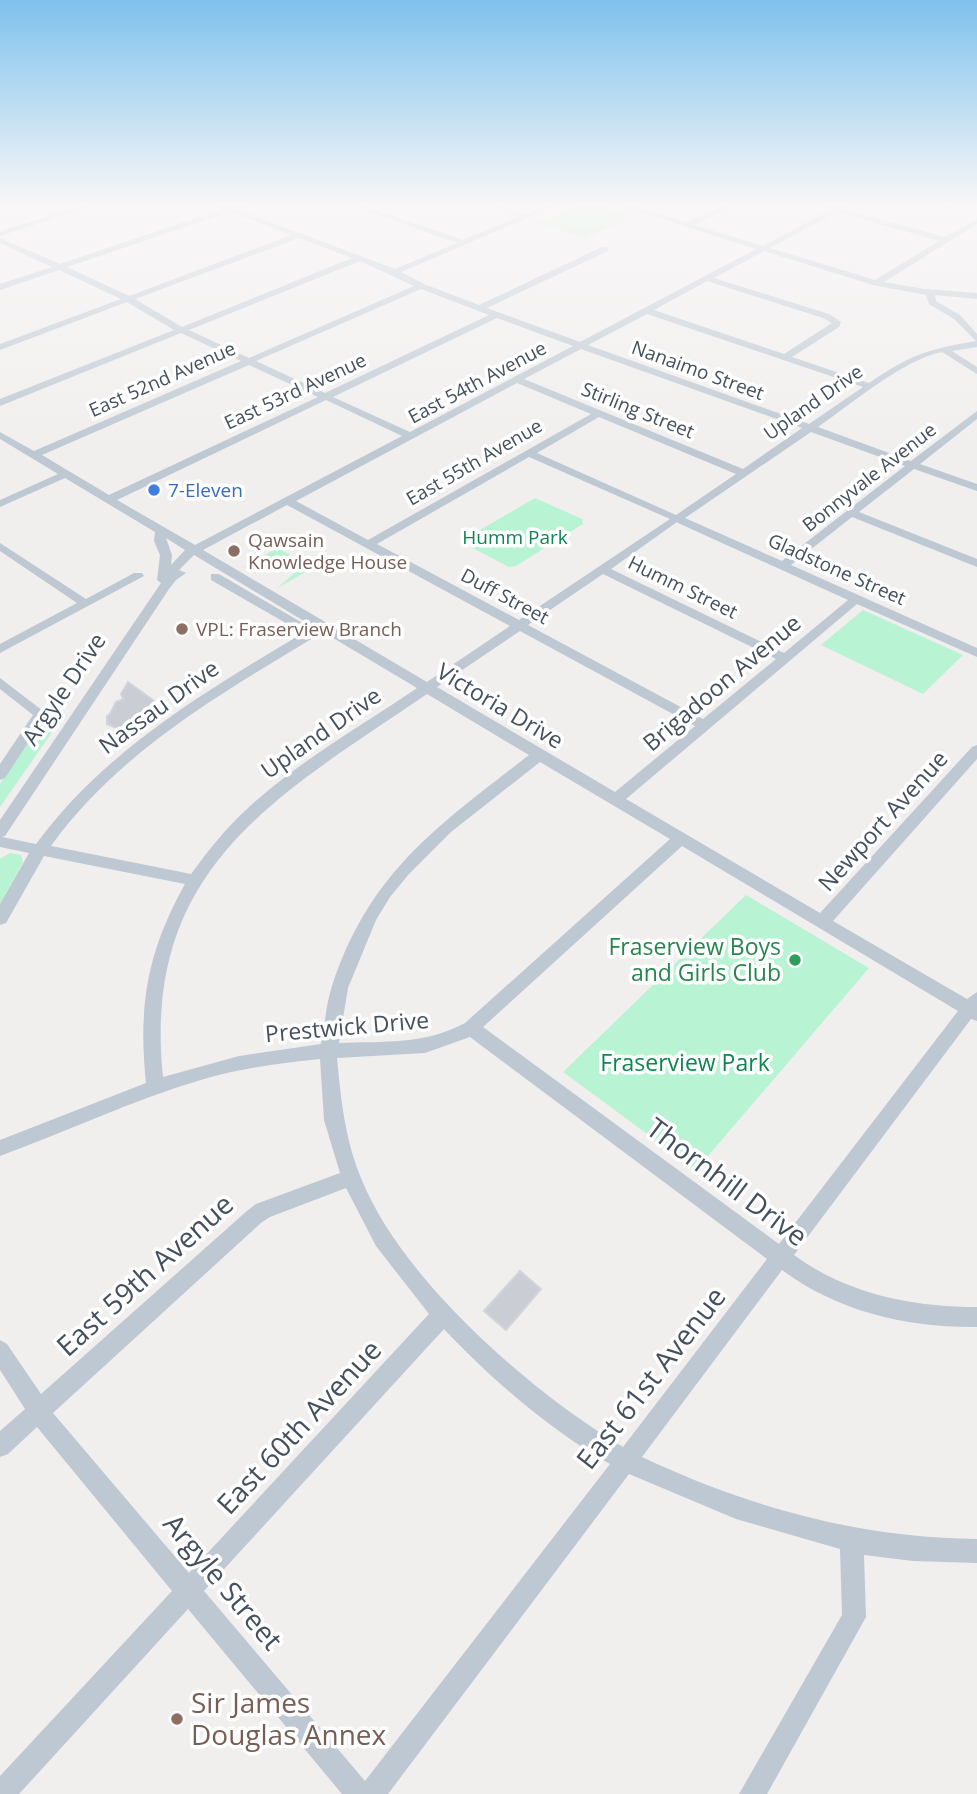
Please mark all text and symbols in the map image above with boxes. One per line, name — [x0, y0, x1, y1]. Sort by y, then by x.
street label: Nanaimo Street — [628, 334, 768, 406]
street label: East 52nd Avenue — [85, 335, 239, 423]
street label: East 54th Avenue — [403, 335, 551, 429]
street label: East 53rd Avenue — [220, 347, 370, 435]
street label: Upland Drive — [758, 358, 868, 446]
street label: Stirling Street — [578, 376, 698, 444]
street label: East 55th Avenue — [401, 412, 547, 512]
street label: Bonnyvale Avenue — [797, 417, 941, 537]
place label: 7-Eleven — [168, 477, 243, 503]
marker: 7-Eleven — [146, 482, 162, 498]
park label: Humm Park — [462, 524, 568, 550]
place label: Qawsain Knowledge House — [248, 527, 407, 575]
street label: Gladstone Street — [764, 527, 910, 611]
marker: Qawsain Knowledge House — [226, 543, 242, 559]
street label: Humm Street — [624, 549, 742, 625]
street label: Duff Street — [456, 562, 554, 630]
street label: Brigadoon Avenue — [636, 607, 807, 758]
place label: VPL: Fraserview Branch — [196, 616, 402, 642]
marker: VPL: Fraserview Branch — [174, 621, 190, 637]
street label: Argyle Drive — [14, 626, 112, 751]
street label: Nassau Drive — [92, 652, 225, 761]
street label: Victoria Drive — [431, 655, 570, 756]
street label: Upland Drive — [254, 679, 387, 785]
street label: Newport Avenue — [810, 743, 954, 898]
place label: Fraserview Boys and Girls Club — [608, 930, 781, 988]
marker: Fraserview Boys and Girls Club — [787, 952, 803, 968]
street label: Prestwick Drive — [264, 1003, 430, 1049]
park label: Fraserview Park — [600, 1046, 770, 1078]
street label: Thornhill Drive — [639, 1108, 816, 1254]
street label: East 59th Avenue — [48, 1185, 241, 1364]
street label: East 61st Avenue — [567, 1278, 733, 1476]
street label: East 60th Avenue — [207, 1331, 389, 1522]
street label: Argyle Street — [156, 1505, 292, 1657]
place label: Sir James Douglas Annex — [191, 1683, 387, 1753]
marker: Sir James Douglas Annex — [169, 1711, 185, 1727]

